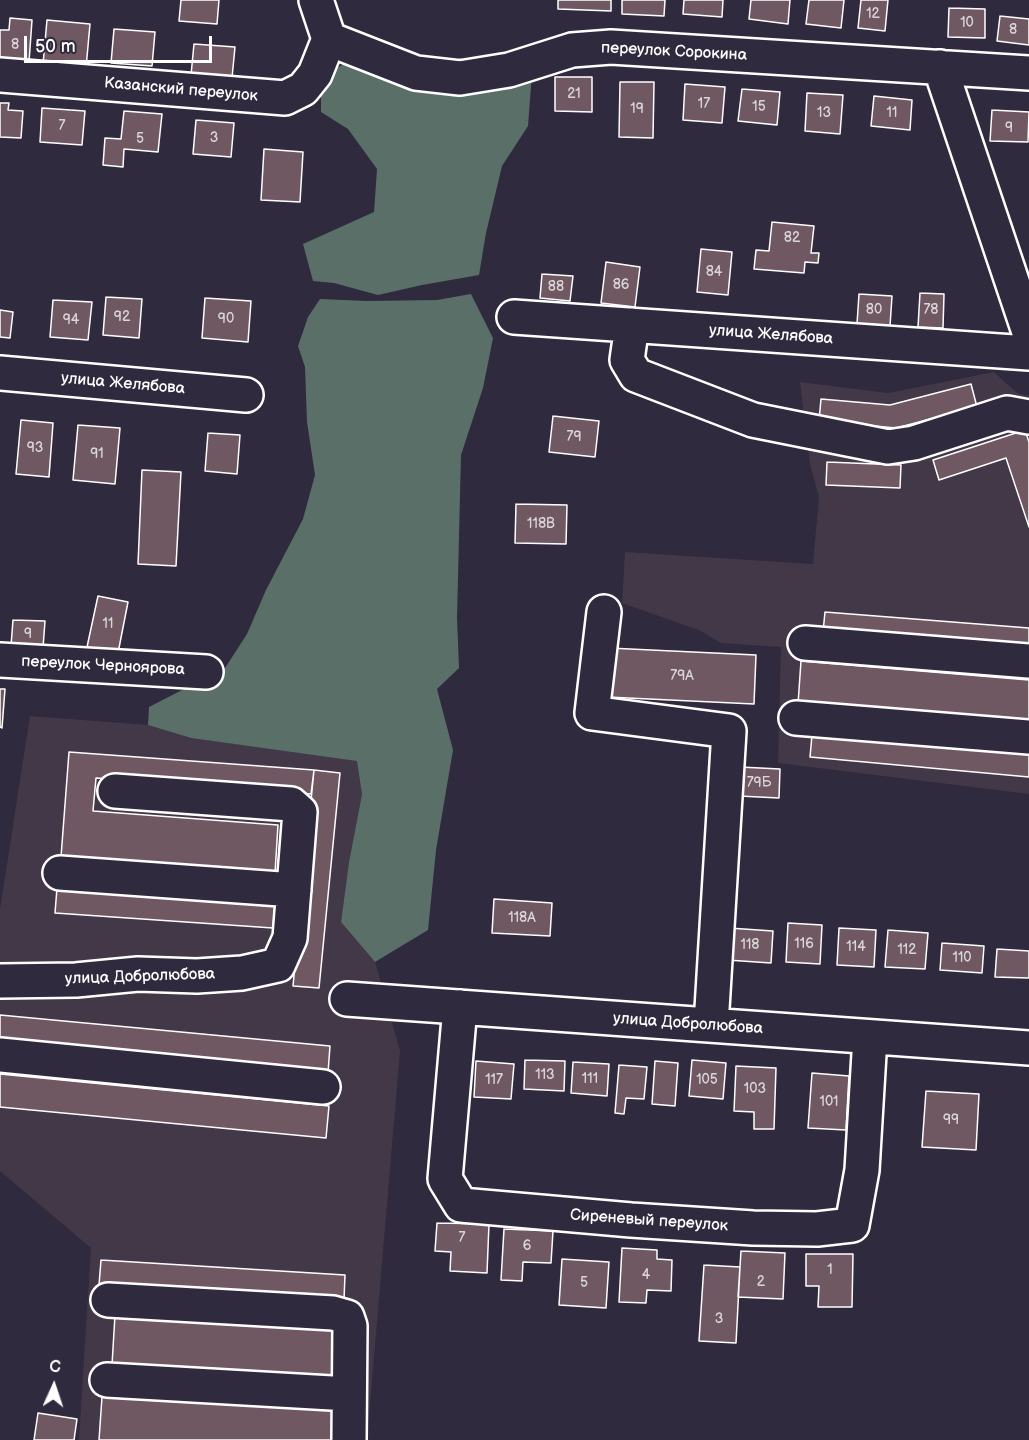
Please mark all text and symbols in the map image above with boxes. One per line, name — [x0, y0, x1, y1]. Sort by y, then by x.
house number: 12 — [866, 6, 880, 22]
house number: 10 — [960, 15, 974, 31]
house number: 8 — [1009, 22, 1017, 38]
scale bar — [27, 24, 214, 62]
text: 50 m — [35, 36, 76, 57]
house number: 8 — [11, 37, 19, 53]
street label: переулок Сорокина — [600, 39, 748, 65]
street label: Казанский переулок — [103, 74, 259, 106]
house number: 21 — [567, 86, 581, 102]
house number: 17 — [698, 96, 710, 112]
house number: 15 — [752, 99, 766, 115]
house number: 19 — [630, 101, 644, 117]
house number: 13 — [817, 105, 831, 121]
house number: 11 — [887, 105, 897, 121]
house number: 7 — [59, 118, 65, 134]
house number: 9 — [1005, 120, 1013, 136]
house number: 3 — [210, 130, 218, 146]
house number: 5 — [136, 131, 144, 147]
house number: 82 — [784, 230, 800, 246]
house number: 84 — [706, 264, 722, 280]
house number: 86 — [613, 277, 629, 293]
house number: 88 — [548, 279, 564, 295]
house number: 80 — [866, 302, 882, 318]
house number: 78 — [923, 302, 939, 318]
house number: 92 — [114, 309, 130, 325]
house number: 90 — [218, 311, 234, 327]
house number: 94 — [63, 312, 79, 328]
street label: улица Желябова — [708, 321, 834, 349]
street label: улица Желябова — [60, 369, 186, 399]
house number: 79 — [567, 429, 581, 445]
house number: 93 — [27, 440, 43, 456]
house number: 91 — [90, 446, 104, 462]
house number: 118В — [527, 516, 555, 532]
house number: 11 — [103, 616, 113, 632]
house number: 9 — [24, 626, 32, 642]
street label: переулок Черноярова — [21, 652, 185, 680]
house number: 79А — [670, 668, 694, 684]
house number: 79Б — [747, 775, 771, 791]
house number: 118А — [508, 910, 536, 926]
house number: 116 — [794, 936, 814, 952]
house number: 118 — [741, 937, 759, 953]
house number: 114 — [846, 939, 866, 955]
house number: 112 — [897, 942, 917, 958]
house number: 110 — [952, 950, 972, 966]
street label: улица Добролюбова — [65, 965, 215, 989]
street label: улица Добролюбова — [612, 1009, 764, 1039]
house number: 113 — [535, 1067, 555, 1083]
house number: 111 — [582, 1071, 598, 1087]
house number: 117 — [485, 1072, 503, 1088]
house number: 105 — [696, 1072, 718, 1088]
house number: 103 — [744, 1081, 766, 1097]
house number: 101 — [819, 1094, 839, 1110]
house number: 99 — [943, 1112, 959, 1128]
street label: Сиреневый переулок — [569, 1206, 729, 1236]
house number: 7 — [459, 1230, 465, 1246]
house number: 6 — [523, 1238, 531, 1254]
house number: 1 — [827, 1262, 833, 1278]
house number: 4 — [642, 1267, 650, 1283]
house number: 2 — [757, 1274, 765, 1290]
house number: 5 — [580, 1275, 588, 1291]
house number: 3 — [715, 1311, 723, 1327]
north arrow — [24, 1356, 84, 1416]
text: С — [49, 1358, 61, 1377]

